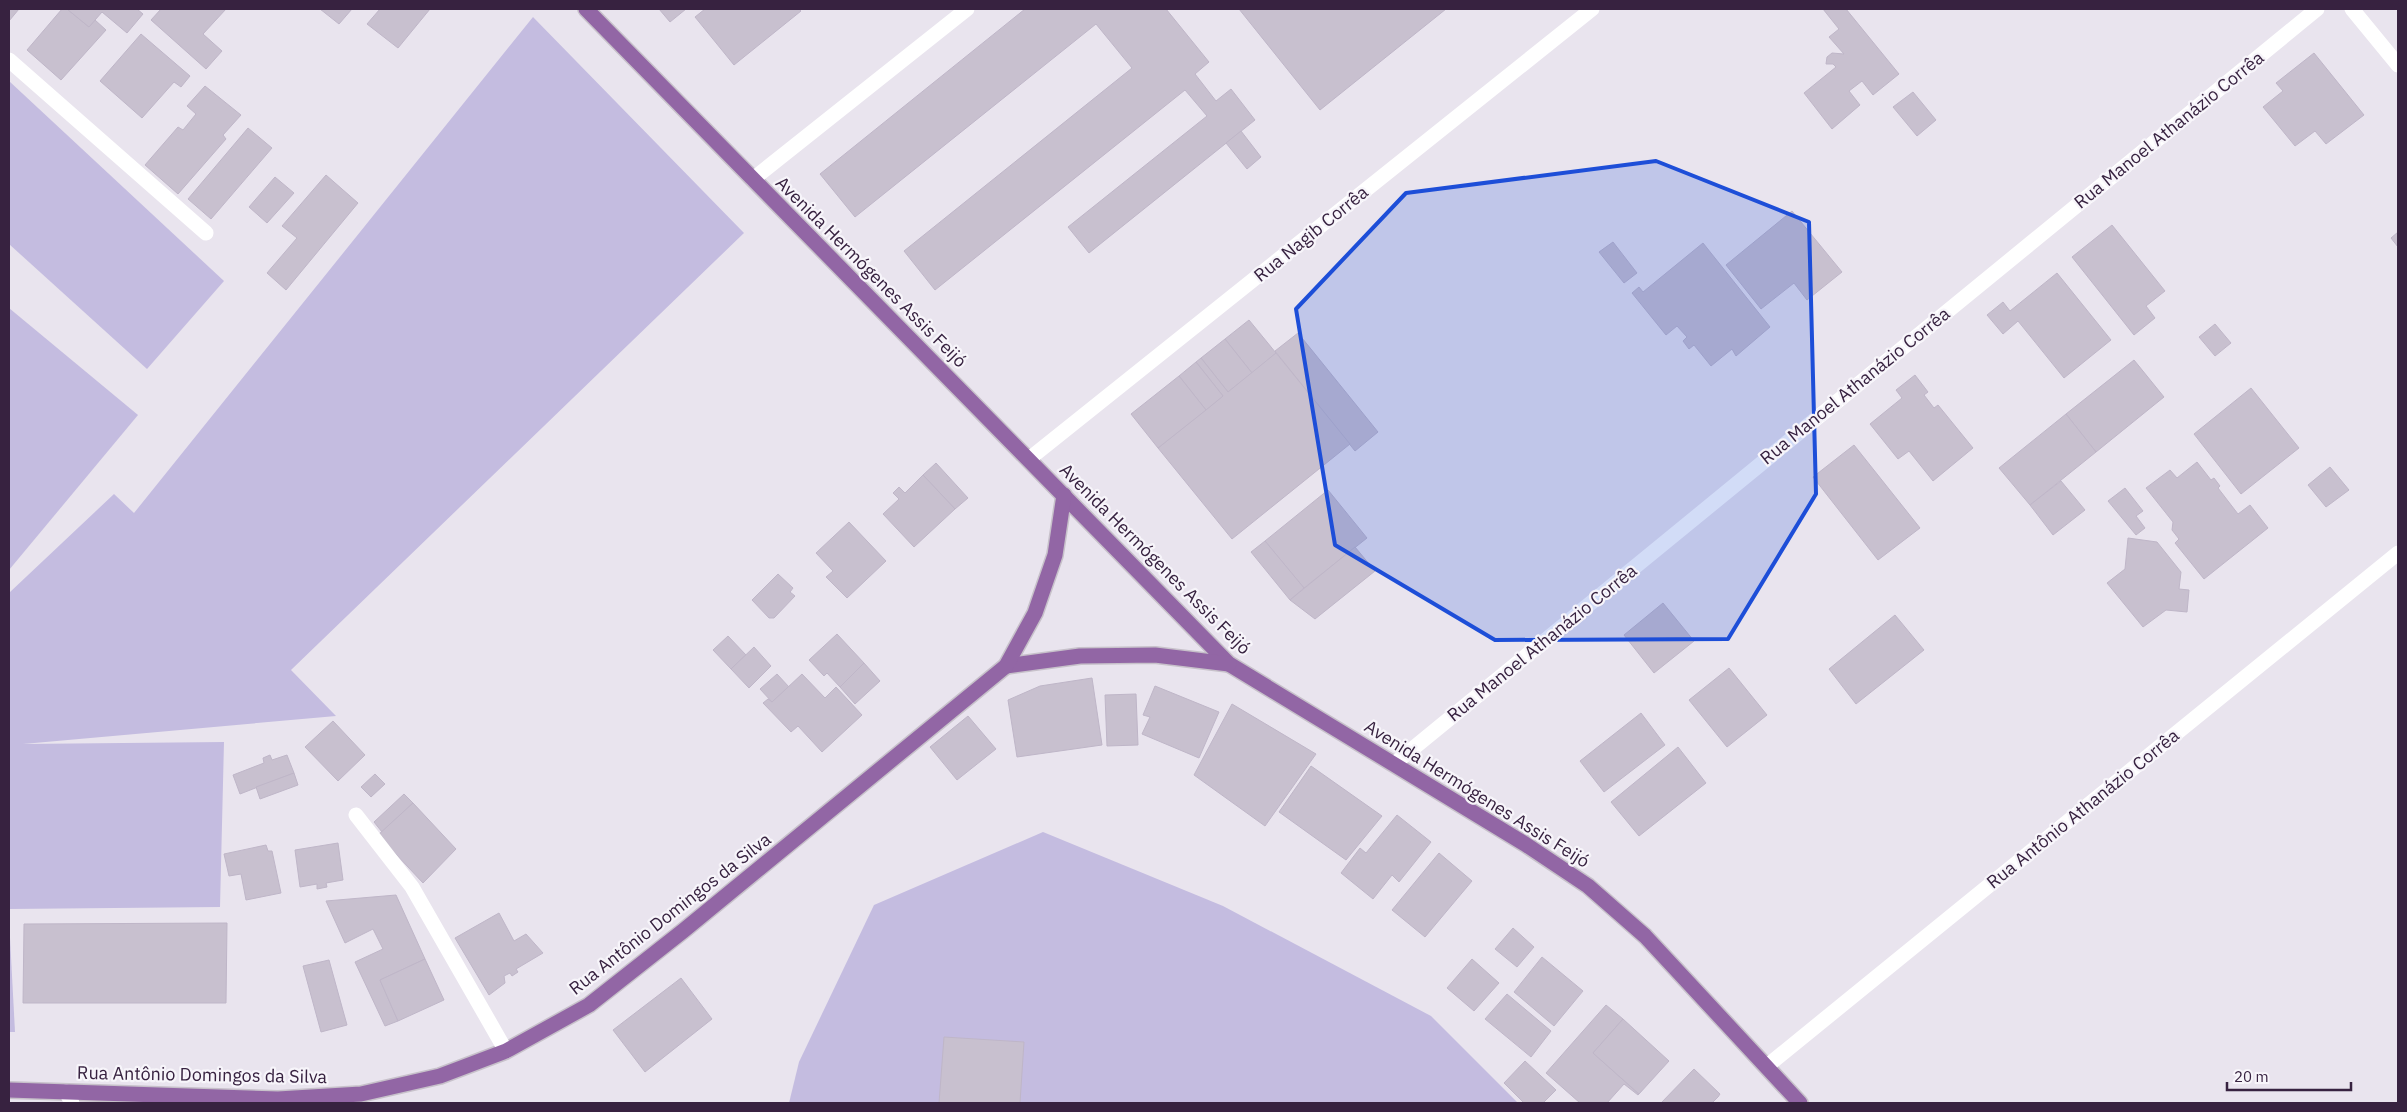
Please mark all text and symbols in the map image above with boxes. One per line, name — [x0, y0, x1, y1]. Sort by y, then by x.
street label: Rua Manoel Athanázio Corrêa — [2069, 46, 2269, 213]
street label: Avenida Hermógenes Assis Feijó — [771, 171, 972, 372]
street label: Rua Nagib Corrêa — [1249, 180, 1373, 287]
street label: Rua Manoel Athanázio Corrêa — [1755, 302, 1955, 469]
street label: Avenida Hermógenes Assis Feijó — [1055, 458, 1256, 659]
street label: Rua Manoel Athanázio Corrêa — [1442, 559, 1642, 726]
street label: Avenida Hermógenes Assis Feijó — [1360, 715, 1594, 873]
street label: Rua Antônio Athanázio Corrêa — [1982, 724, 2184, 893]
street label: Rua Antônio Domingos da Silva — [564, 827, 776, 1000]
scale bar — [2227, 1060, 2351, 1092]
street label: Rua Antônio Domingos da Silva — [77, 1061, 328, 1088]
text: 20 m — [2234, 1067, 2269, 1086]

